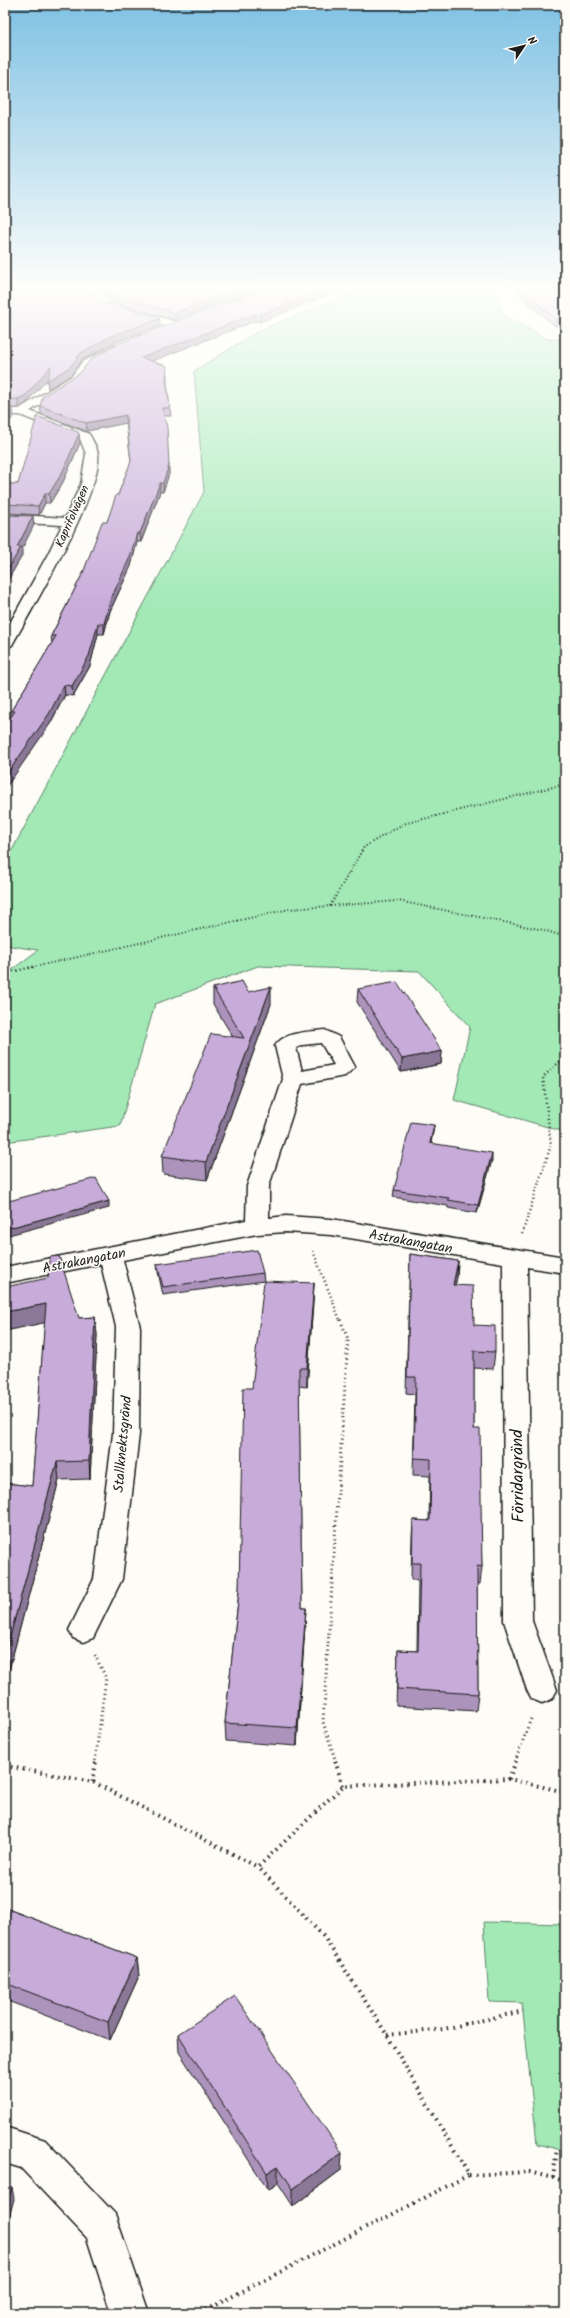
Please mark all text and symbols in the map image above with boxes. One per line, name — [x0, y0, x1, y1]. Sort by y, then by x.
north arrow — [504, 26, 544, 66]
text: N — [522, 33, 541, 49]
street label: Kaprifolvägen — [50, 482, 95, 550]
street label: Astrakangatan — [367, 1224, 454, 1260]
street label: Astrakangatan — [41, 1242, 128, 1280]
street label: Stallknektsgränd — [108, 1394, 138, 1493]
street label: Förridargränd — [504, 1429, 533, 1523]

